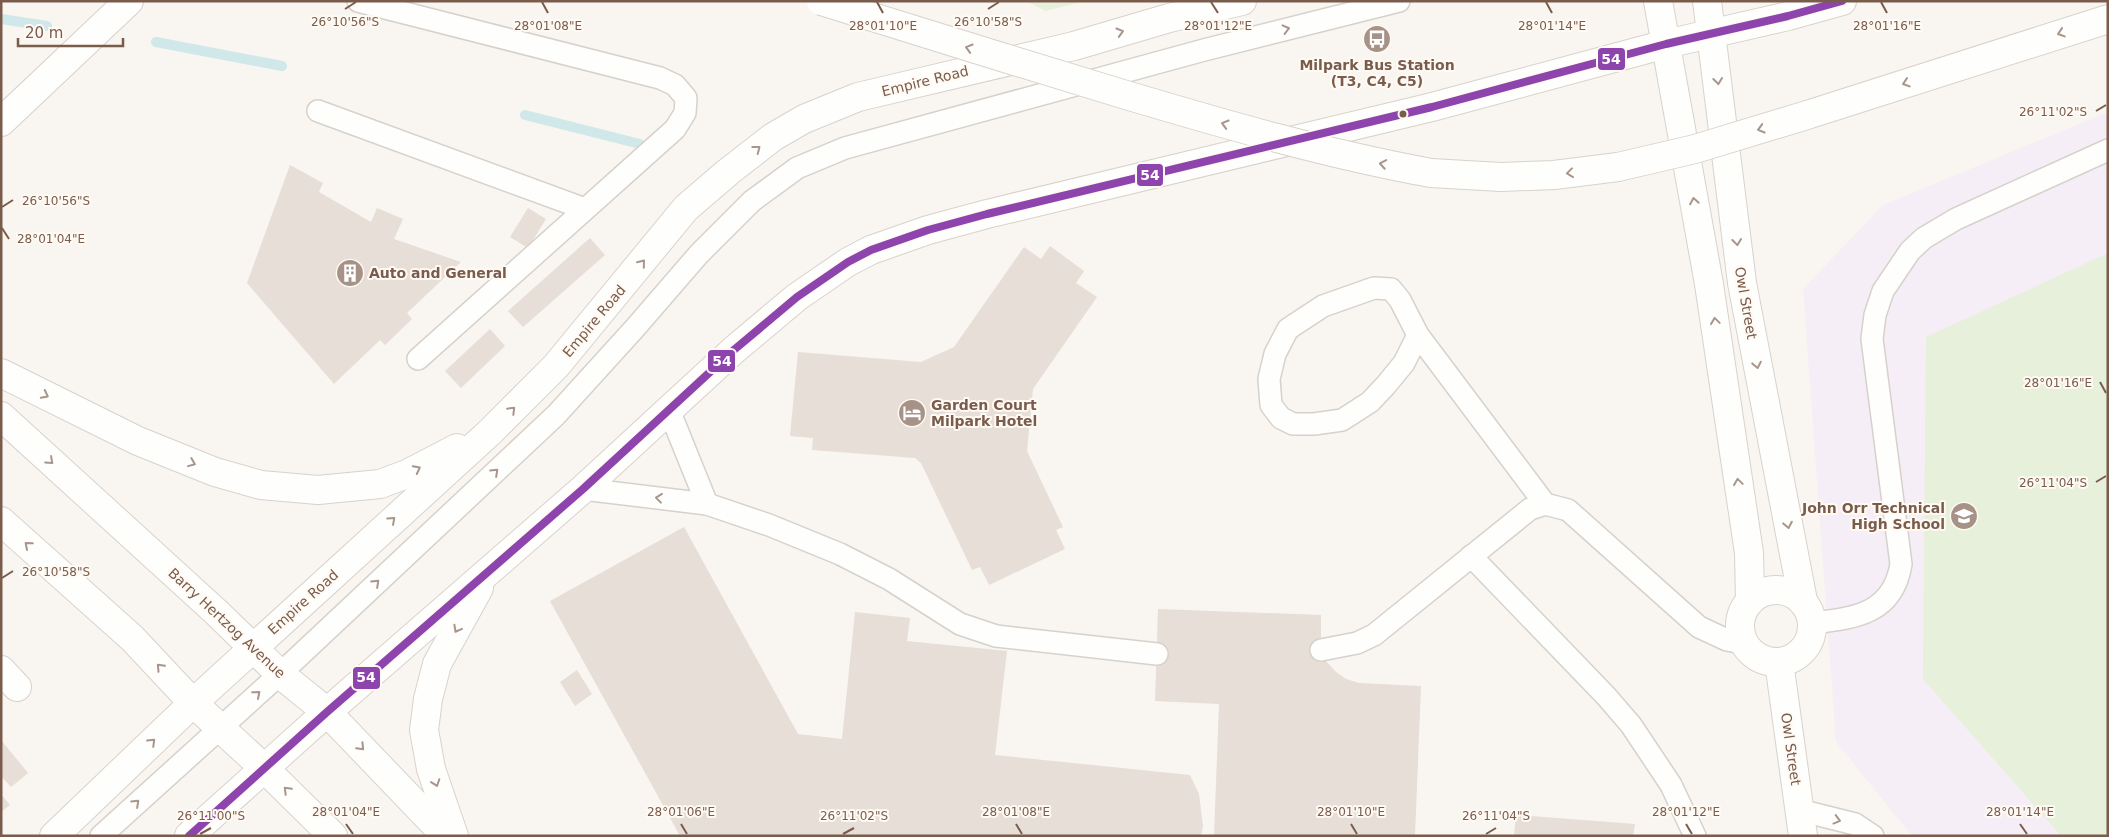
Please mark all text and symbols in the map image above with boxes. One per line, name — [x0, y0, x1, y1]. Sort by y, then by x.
scale bar — [18, 15, 122, 47]
text: 26°10'56"S — [311, 15, 379, 29]
text: 26°10'58"S — [954, 15, 1022, 29]
text: 28°01'08"E — [514, 19, 582, 33]
text: 28°01'10"E — [849, 19, 917, 33]
text: 28°01'12"E — [1184, 19, 1252, 33]
text: 28°01'14"E — [1518, 19, 1586, 33]
text: 28°01'16"E — [1853, 19, 1921, 33]
text: 20 m — [25, 24, 63, 42]
one-way arrow — [1281, 24, 1290, 35]
bus stop icon: Milpark Bus Station (T3, C4, C5) — [1362, 24, 1392, 54]
one-way arrow — [1116, 27, 1124, 37]
one-way arrow — [2058, 28, 2066, 38]
one-way arrow — [965, 43, 974, 53]
line badge: 54 — [1597, 47, 1626, 71]
text: 54 — [1601, 51, 1621, 67]
place label: Milpark Bus Station (T3, C4, C5) — [1299, 57, 1455, 89]
street label: Empire Road — [880, 62, 970, 100]
one-way arrow — [1712, 77, 1723, 85]
one-way arrow — [1903, 77, 1911, 87]
text: 26°11'02"S — [2019, 105, 2087, 119]
unlabelled marker — [1398, 109, 1408, 119]
one-way arrow — [1221, 119, 1230, 130]
one-way arrow — [1757, 124, 1765, 134]
one-way arrow — [751, 146, 761, 155]
one-way arrow — [1378, 160, 1387, 170]
line badge: 54 — [1136, 163, 1164, 187]
text: 54 — [1140, 167, 1160, 183]
one-way arrow — [1565, 167, 1573, 178]
text: 26°10'56"S — [22, 194, 90, 208]
one-way arrow — [1690, 197, 1700, 206]
text: 28°01'04"E — [17, 232, 85, 246]
one-way arrow — [1731, 238, 1742, 246]
building icon: Auto and General — [335, 258, 365, 288]
one-way arrow — [637, 259, 646, 268]
place label: Auto and General — [369, 265, 507, 281]
street label: Owl Street — [1732, 265, 1760, 341]
street label: Empire Road — [559, 282, 629, 360]
one-way arrow — [1710, 317, 1720, 326]
line badge: 54 — [707, 349, 736, 373]
text: 54 — [712, 353, 732, 369]
one-way arrow — [1752, 361, 1762, 370]
text: 28°01'16"E — [2024, 376, 2092, 390]
one-way arrow — [40, 389, 49, 399]
place label: Garden Court Milpark Hotel — [931, 397, 1037, 429]
hotel icon: Garden Court Milpark Hotel — [897, 398, 927, 428]
one-way arrow — [506, 407, 515, 416]
one-way arrow — [45, 455, 54, 464]
one-way arrow — [187, 457, 196, 467]
one-way arrow — [412, 465, 421, 475]
one-way arrow — [489, 469, 498, 478]
text: 26°11'04"S — [2019, 476, 2087, 490]
one-way arrow — [1734, 478, 1744, 487]
one-way arrow — [654, 493, 662, 504]
place label: John Orr Technical High School — [1801, 500, 1945, 532]
school or university icon: John Orr Technical High School — [1949, 501, 1979, 531]
one-way arrow — [387, 517, 396, 526]
one-way arrow — [1783, 520, 1793, 529]
one-way arrow — [25, 541, 34, 550]
text: 26°10'58"S — [22, 565, 90, 579]
street label: Barry Hertzog Avenue — [165, 565, 289, 681]
street label: Empire Road — [265, 566, 341, 638]
one-way arrow — [371, 580, 380, 589]
one-way arrow — [453, 624, 463, 633]
one-way arrow — [157, 664, 166, 673]
line badge: 54 — [352, 666, 381, 690]
text: 54 — [356, 669, 376, 685]
one-way arrow — [251, 690, 260, 699]
street label: Owl Street — [1778, 712, 1804, 787]
one-way arrow — [146, 739, 155, 748]
one-way arrow — [355, 741, 364, 750]
one-way arrow — [430, 779, 440, 787]
one-way arrow — [283, 787, 292, 796]
one-way arrow — [131, 800, 140, 809]
text: 28°01'04"E — [312, 805, 380, 819]
text: 28°01'06"E — [647, 805, 715, 819]
text: 28°01'08"E — [982, 805, 1050, 819]
text: 28°01'10"E — [1317, 805, 1385, 819]
text: 28°01'12"E — [1652, 805, 1720, 819]
text: 28°01'14"E — [1986, 805, 2054, 819]
text: 26°11'00"S — [177, 809, 245, 823]
text: 26°11'02"S — [820, 809, 888, 823]
text: 26°11'04"S — [1462, 809, 1530, 823]
one-way arrow — [1833, 814, 1841, 824]

